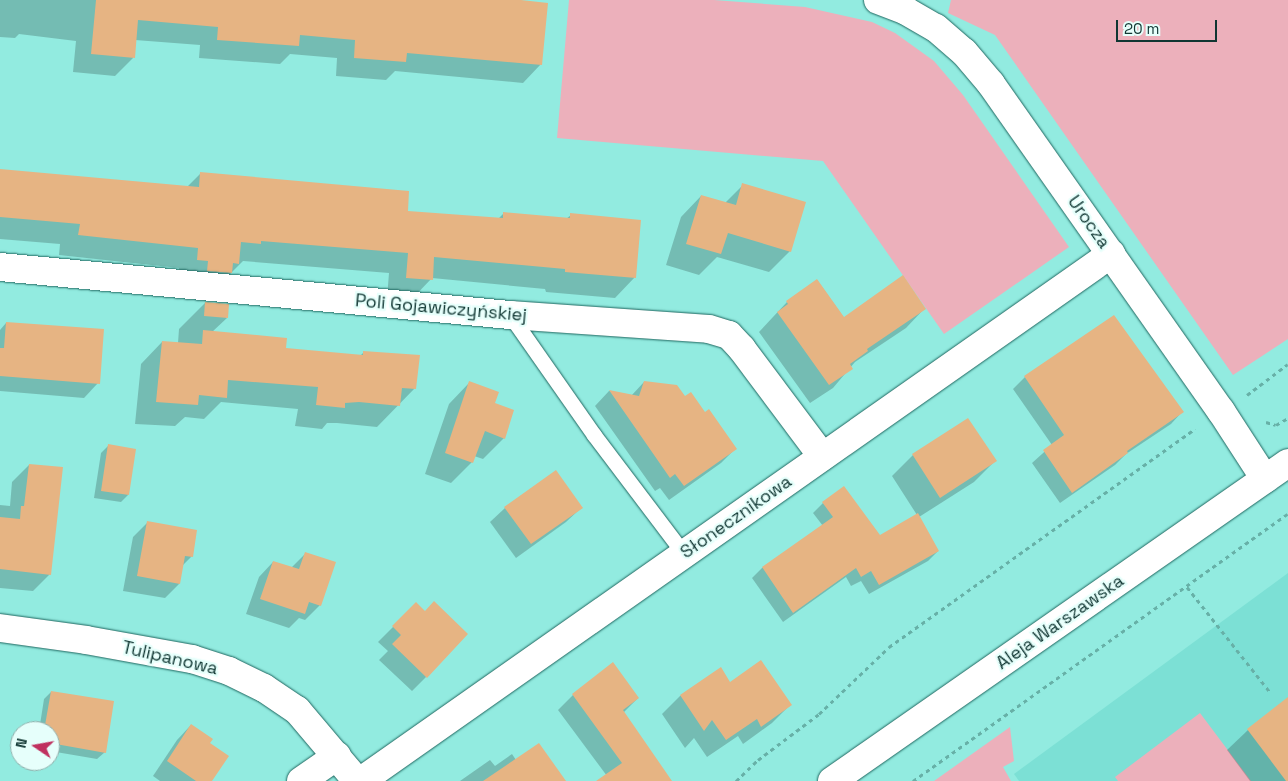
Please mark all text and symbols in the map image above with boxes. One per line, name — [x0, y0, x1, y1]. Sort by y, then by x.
scale bar — [1118, 10, 1219, 42]
text: 20 m — [1124, 19, 1159, 38]
street label: Urocza — [1063, 191, 1115, 253]
street label: Poli Gojawiczyńskiej — [354, 290, 528, 326]
street label: Słonecznikowa — [676, 471, 796, 563]
street label: Aleja Warszawska — [992, 570, 1128, 674]
street label: Tulipanowa — [120, 637, 220, 679]
north arrow — [10, 721, 60, 771]
text: N — [12, 737, 31, 750]

